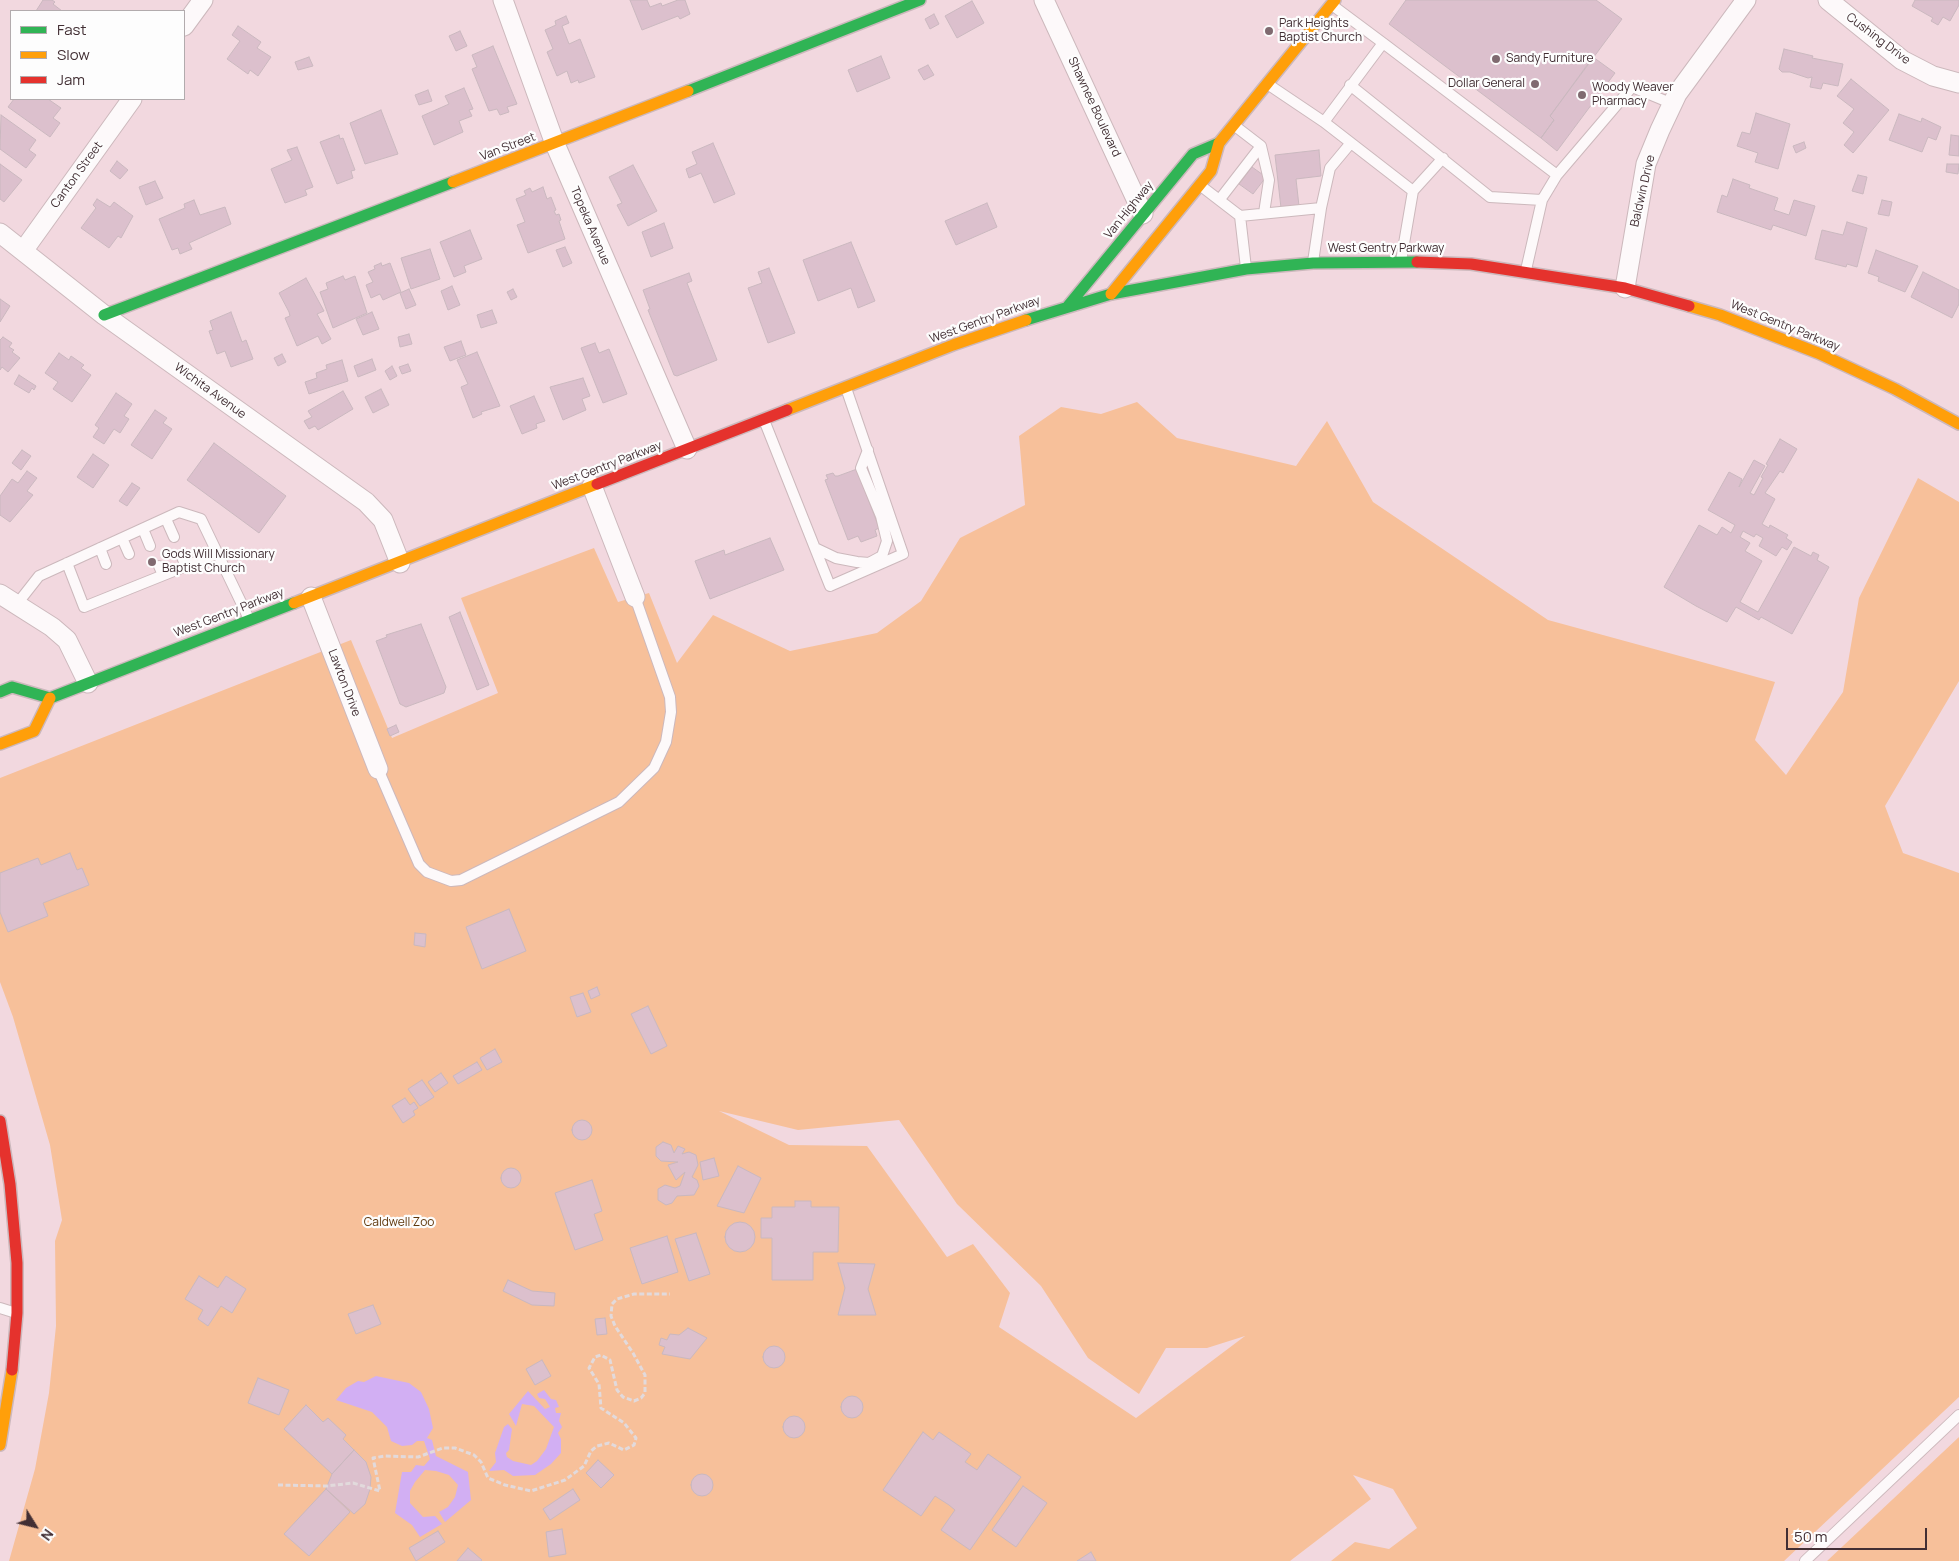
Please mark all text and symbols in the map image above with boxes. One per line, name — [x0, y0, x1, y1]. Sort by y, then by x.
legend — [10, 10, 185, 100]
street label: Cushing Drive — [1843, 10, 1913, 68]
place label: Park Heights Baptist Church — [1279, 17, 1362, 45]
text: Fast — [57, 19, 86, 40]
marker: Park Heights Baptist Church — [1263, 25, 1275, 37]
text: Slow — [57, 44, 90, 65]
place label: Sandy Furniture — [1506, 52, 1594, 66]
marker: Sandy Furniture — [1490, 53, 1502, 65]
street label: Shawnee Boulevard — [1065, 55, 1123, 159]
text: Jam — [57, 69, 85, 90]
place label: Dollar General — [1448, 77, 1525, 91]
marker: Dollar General — [1529, 78, 1541, 90]
place label: Woody Weaver Pharmacy — [1592, 81, 1674, 109]
marker: Woody Weaver Pharmacy — [1576, 89, 1588, 101]
street label: Van Street — [478, 130, 538, 164]
street label: Canton Street — [48, 139, 106, 211]
street label: Baldwin Drive — [1628, 154, 1658, 228]
street label: Van Highway — [1101, 178, 1157, 242]
street label: Topeka Avenue — [567, 185, 613, 267]
street label: West Gentry Parkway — [1328, 242, 1444, 256]
street label: West Gentry Parkway — [928, 293, 1042, 347]
street label: West Gentry Parkway — [1728, 297, 1842, 355]
street label: Wichita Avenue — [171, 360, 249, 422]
street label: West Gentry Parkway — [550, 438, 664, 494]
place label: Gods Will Missionary Baptist Church — [162, 548, 275, 576]
marker: Gods Will Missionary Baptist Church — [146, 556, 158, 568]
street label: West Gentry Parkway — [172, 585, 286, 641]
street label: Lawton Drive — [325, 647, 363, 719]
park label: Caldwell Zoo — [364, 1216, 434, 1230]
north arrow — [10, 1501, 60, 1551]
scale bar — [1789, 1518, 1930, 1550]
text: N — [37, 1525, 58, 1545]
text: 50 m — [1794, 1526, 1828, 1547]

